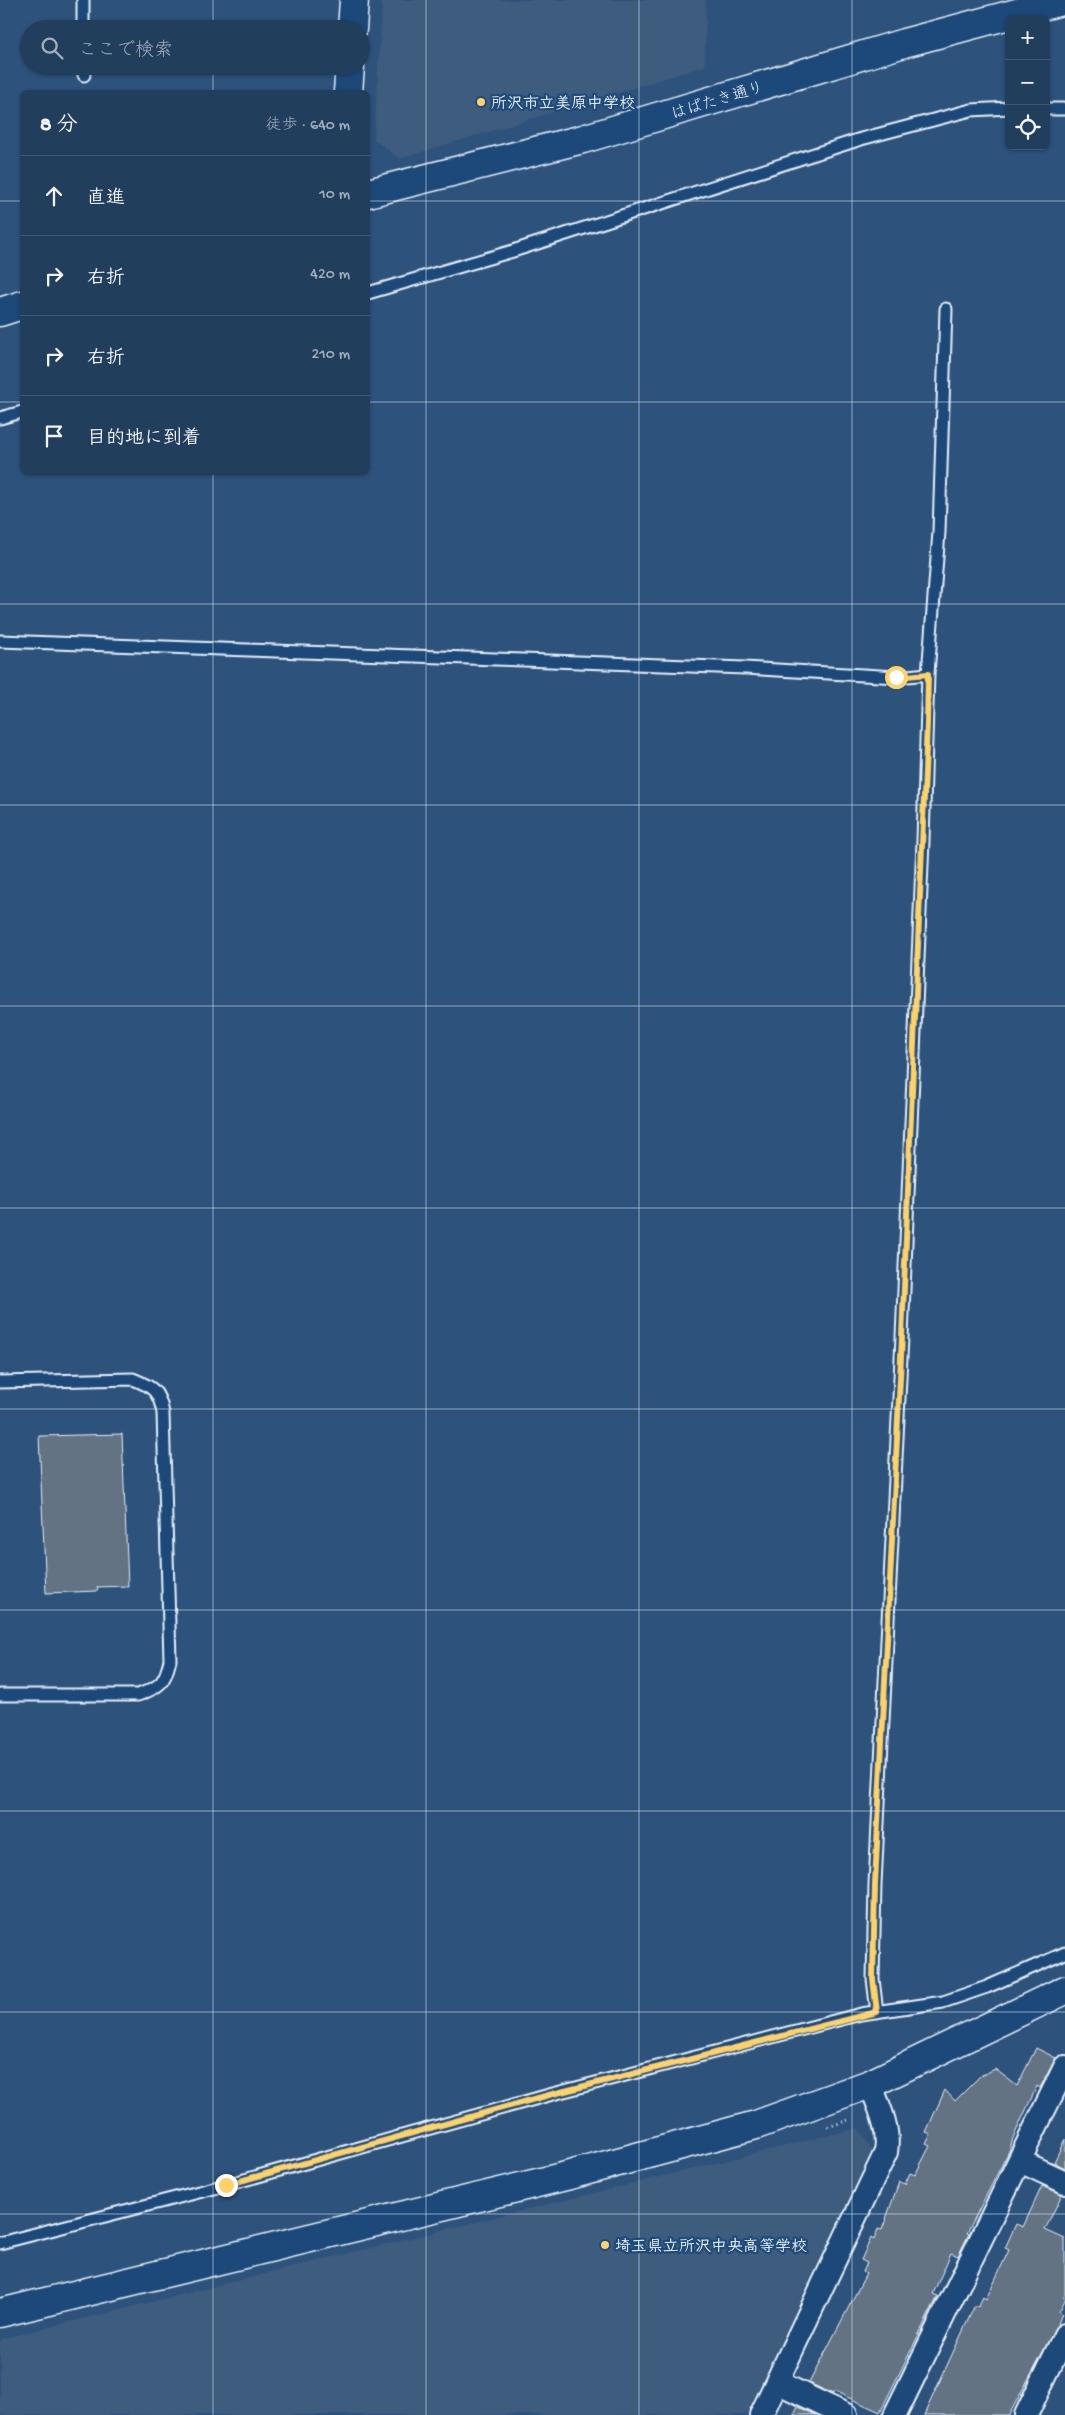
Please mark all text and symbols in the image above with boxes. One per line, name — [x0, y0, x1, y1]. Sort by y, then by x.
map controls — [1005, 15, 1050, 150]
button: + — [1005, 15, 1050, 60]
search box — [20, 20, 370, 75]
icon: search — [38, 34, 66, 62]
text: ここで検索 — [78, 40, 173, 63]
button: − — [1005, 60, 1050, 105]
street label: はばたき通り — [669, 78, 767, 125]
place label: 所沢市立美原中学校 — [491, 94, 635, 115]
marker: 所沢市立美原中学校 — [475, 96, 487, 108]
button: locate — [1005, 105, 1050, 150]
text: 8 分 — [40, 114, 77, 139]
text: 徒歩 · 640 m — [265, 117, 350, 136]
icon: ahead — [40, 182, 68, 210]
text: 10 m — [319, 186, 350, 205]
text: 直進 — [87, 188, 125, 211]
icon: right — [40, 262, 68, 290]
text: 420 m — [310, 266, 350, 285]
text: 右折 — [87, 268, 125, 291]
icon: right — [40, 342, 68, 370]
text: 210 m — [311, 346, 350, 365]
text: 右折 — [87, 348, 125, 371]
icon: arrive — [40, 422, 68, 450]
text: 目的地に到着 — [87, 428, 201, 451]
route start — [885, 666, 908, 689]
route end — [215, 2174, 238, 2197]
place label: 埼玉県立所沢中央高等学校 — [615, 2237, 807, 2258]
marker: 埼玉県立所沢中央高等学校 — [599, 2239, 611, 2251]

